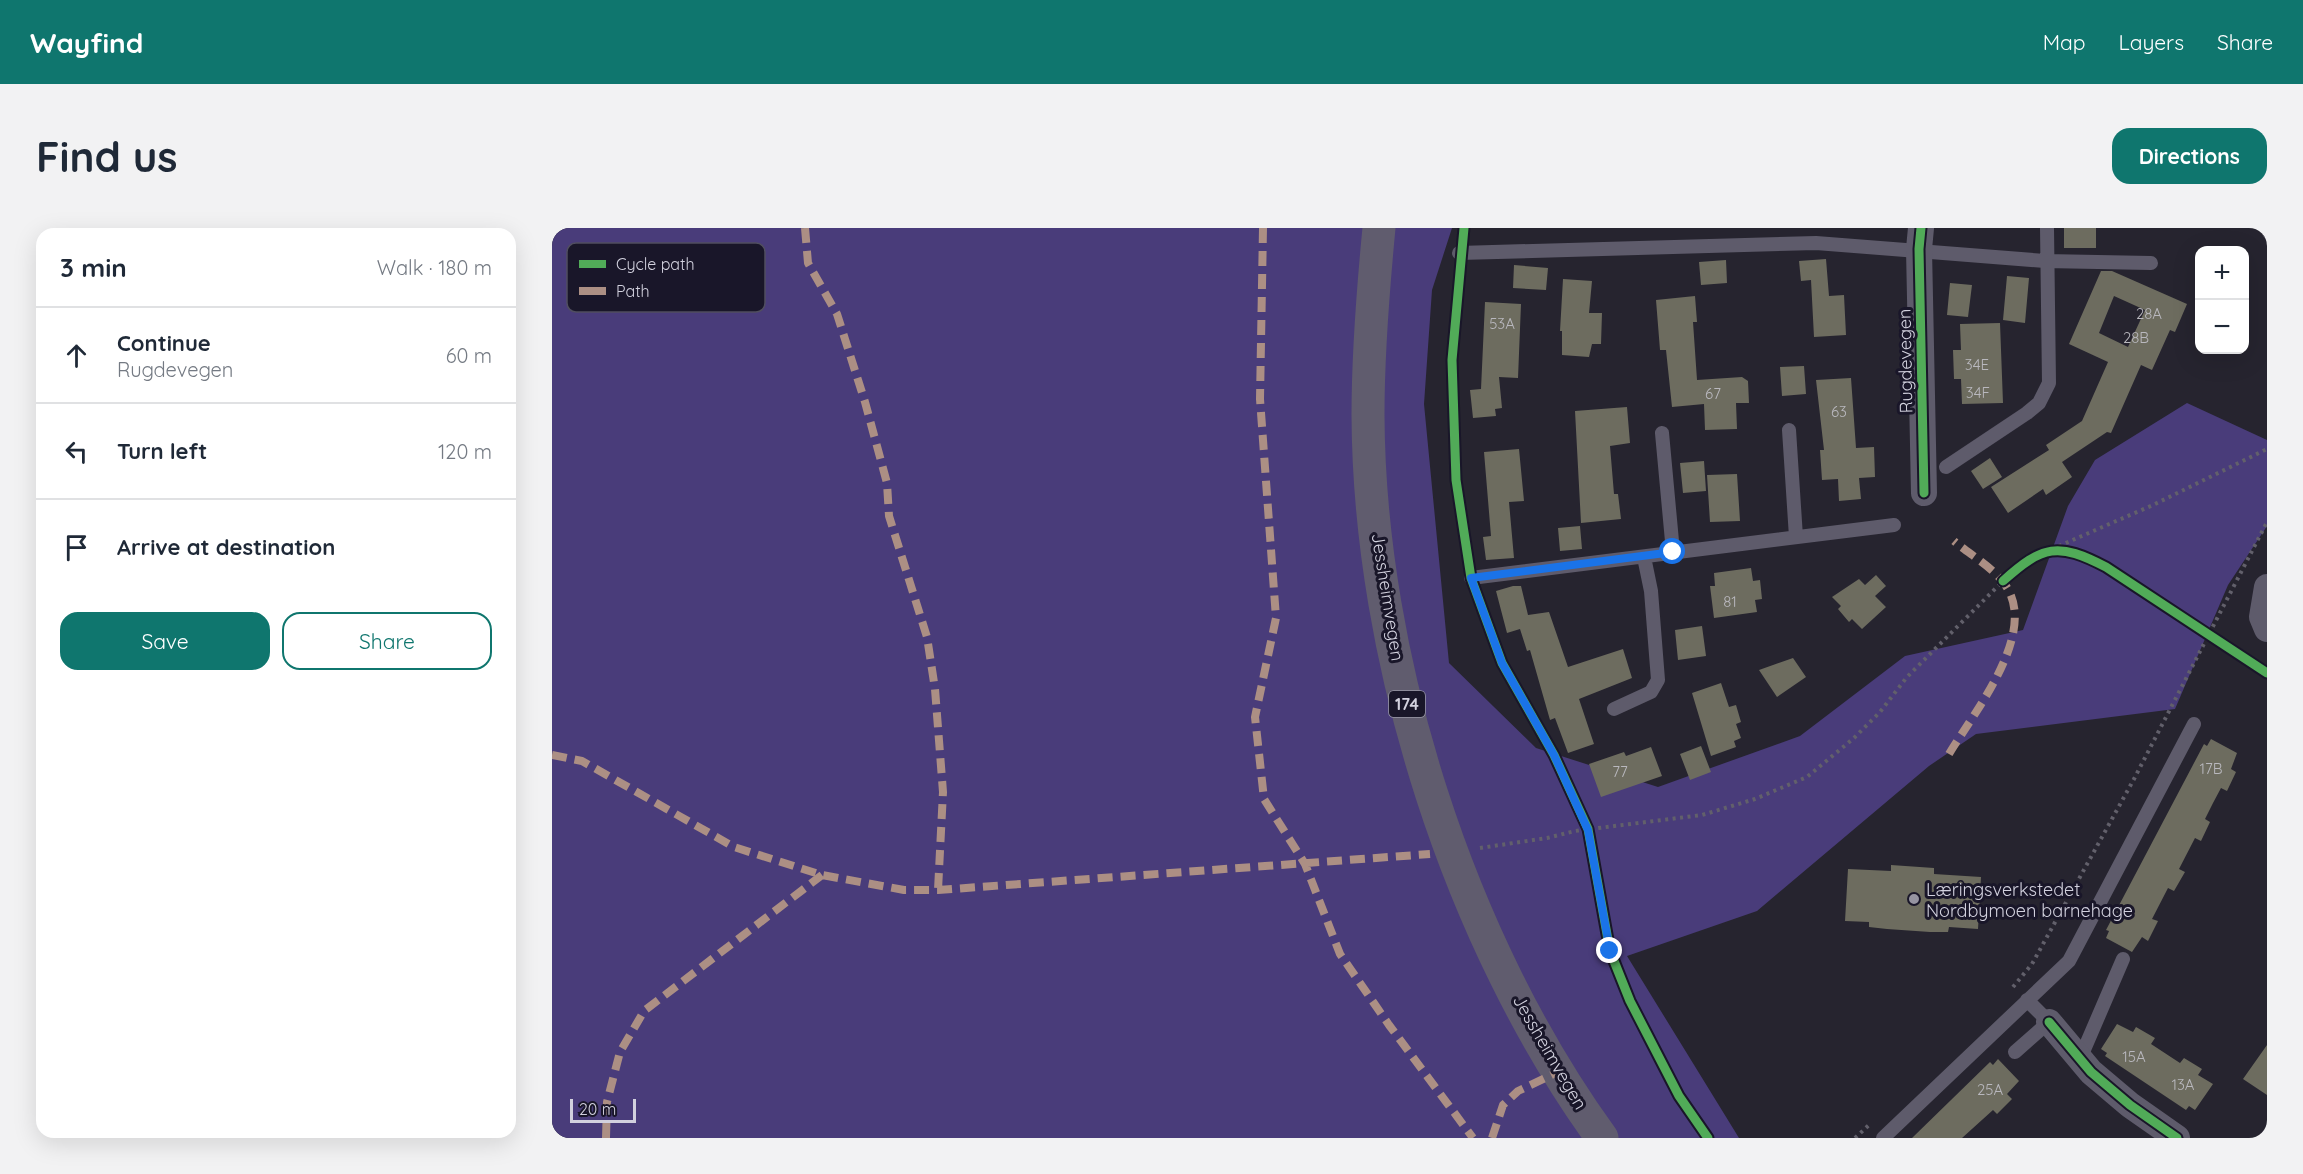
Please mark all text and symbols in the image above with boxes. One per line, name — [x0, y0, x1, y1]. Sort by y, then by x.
text: Wayfind — [30, 25, 143, 60]
text: Map — [2043, 29, 2086, 55]
text: Layers — [2119, 29, 2184, 55]
text: Share — [2217, 29, 2273, 55]
button: Directions — [2112, 128, 2267, 184]
text: Find us — [36, 130, 178, 183]
legend — [567, 243, 765, 312]
map controls — [2195, 246, 2249, 354]
button: + — [2195, 246, 2249, 300]
text: 3 min — [60, 251, 127, 284]
text: Cycle path — [616, 254, 695, 274]
text: Walk · 180 m — [377, 255, 492, 280]
text: Path — [616, 281, 650, 301]
button: − — [2195, 300, 2249, 354]
house number: 28A — [2136, 304, 2162, 323]
street label: Rugdevegen — [1893, 308, 1917, 414]
house number: 53A — [1489, 314, 1515, 333]
house number: 28B — [2123, 328, 2149, 347]
text: Continue — [117, 329, 211, 357]
icon: ahead — [60, 339, 93, 372]
text: 60 m — [446, 343, 492, 368]
house number: 34E — [1965, 355, 1989, 374]
text: Rugdevegen — [117, 357, 233, 382]
house number: 34F — [1966, 383, 1990, 402]
house number: 67 — [1705, 384, 1721, 403]
house number: 63 — [1831, 402, 1847, 421]
icon: left — [60, 435, 93, 468]
text: Turn left — [117, 437, 207, 465]
text: 120 m — [438, 439, 492, 464]
icon: arrive — [60, 531, 93, 564]
street label: Jessheimvegen — [1367, 532, 1409, 662]
text: Arrive at destination — [117, 533, 335, 561]
route start — [1659, 538, 1685, 564]
house number: 81 — [1723, 592, 1737, 611]
button: Save — [60, 612, 270, 670]
button: Share — [282, 612, 492, 670]
road number: 174 — [1389, 691, 1425, 717]
house number: 17B — [2199, 759, 2223, 778]
house number: 77 — [1612, 762, 1628, 781]
place label: Læringsverkstedet Nordbymoen barnehage — [1926, 878, 2133, 922]
marker: Læringsverkstedet Nordbymoen barnehage — [1907, 892, 1921, 906]
route end — [1596, 937, 1622, 963]
street label: Jessheimvegen — [1508, 990, 1592, 1114]
house number: 15A — [2122, 1047, 2146, 1066]
house number: 13A — [2171, 1075, 2195, 1094]
house number: 25A — [1977, 1080, 2003, 1099]
scale bar — [570, 1096, 636, 1124]
text: 20 m — [579, 1099, 616, 1119]

